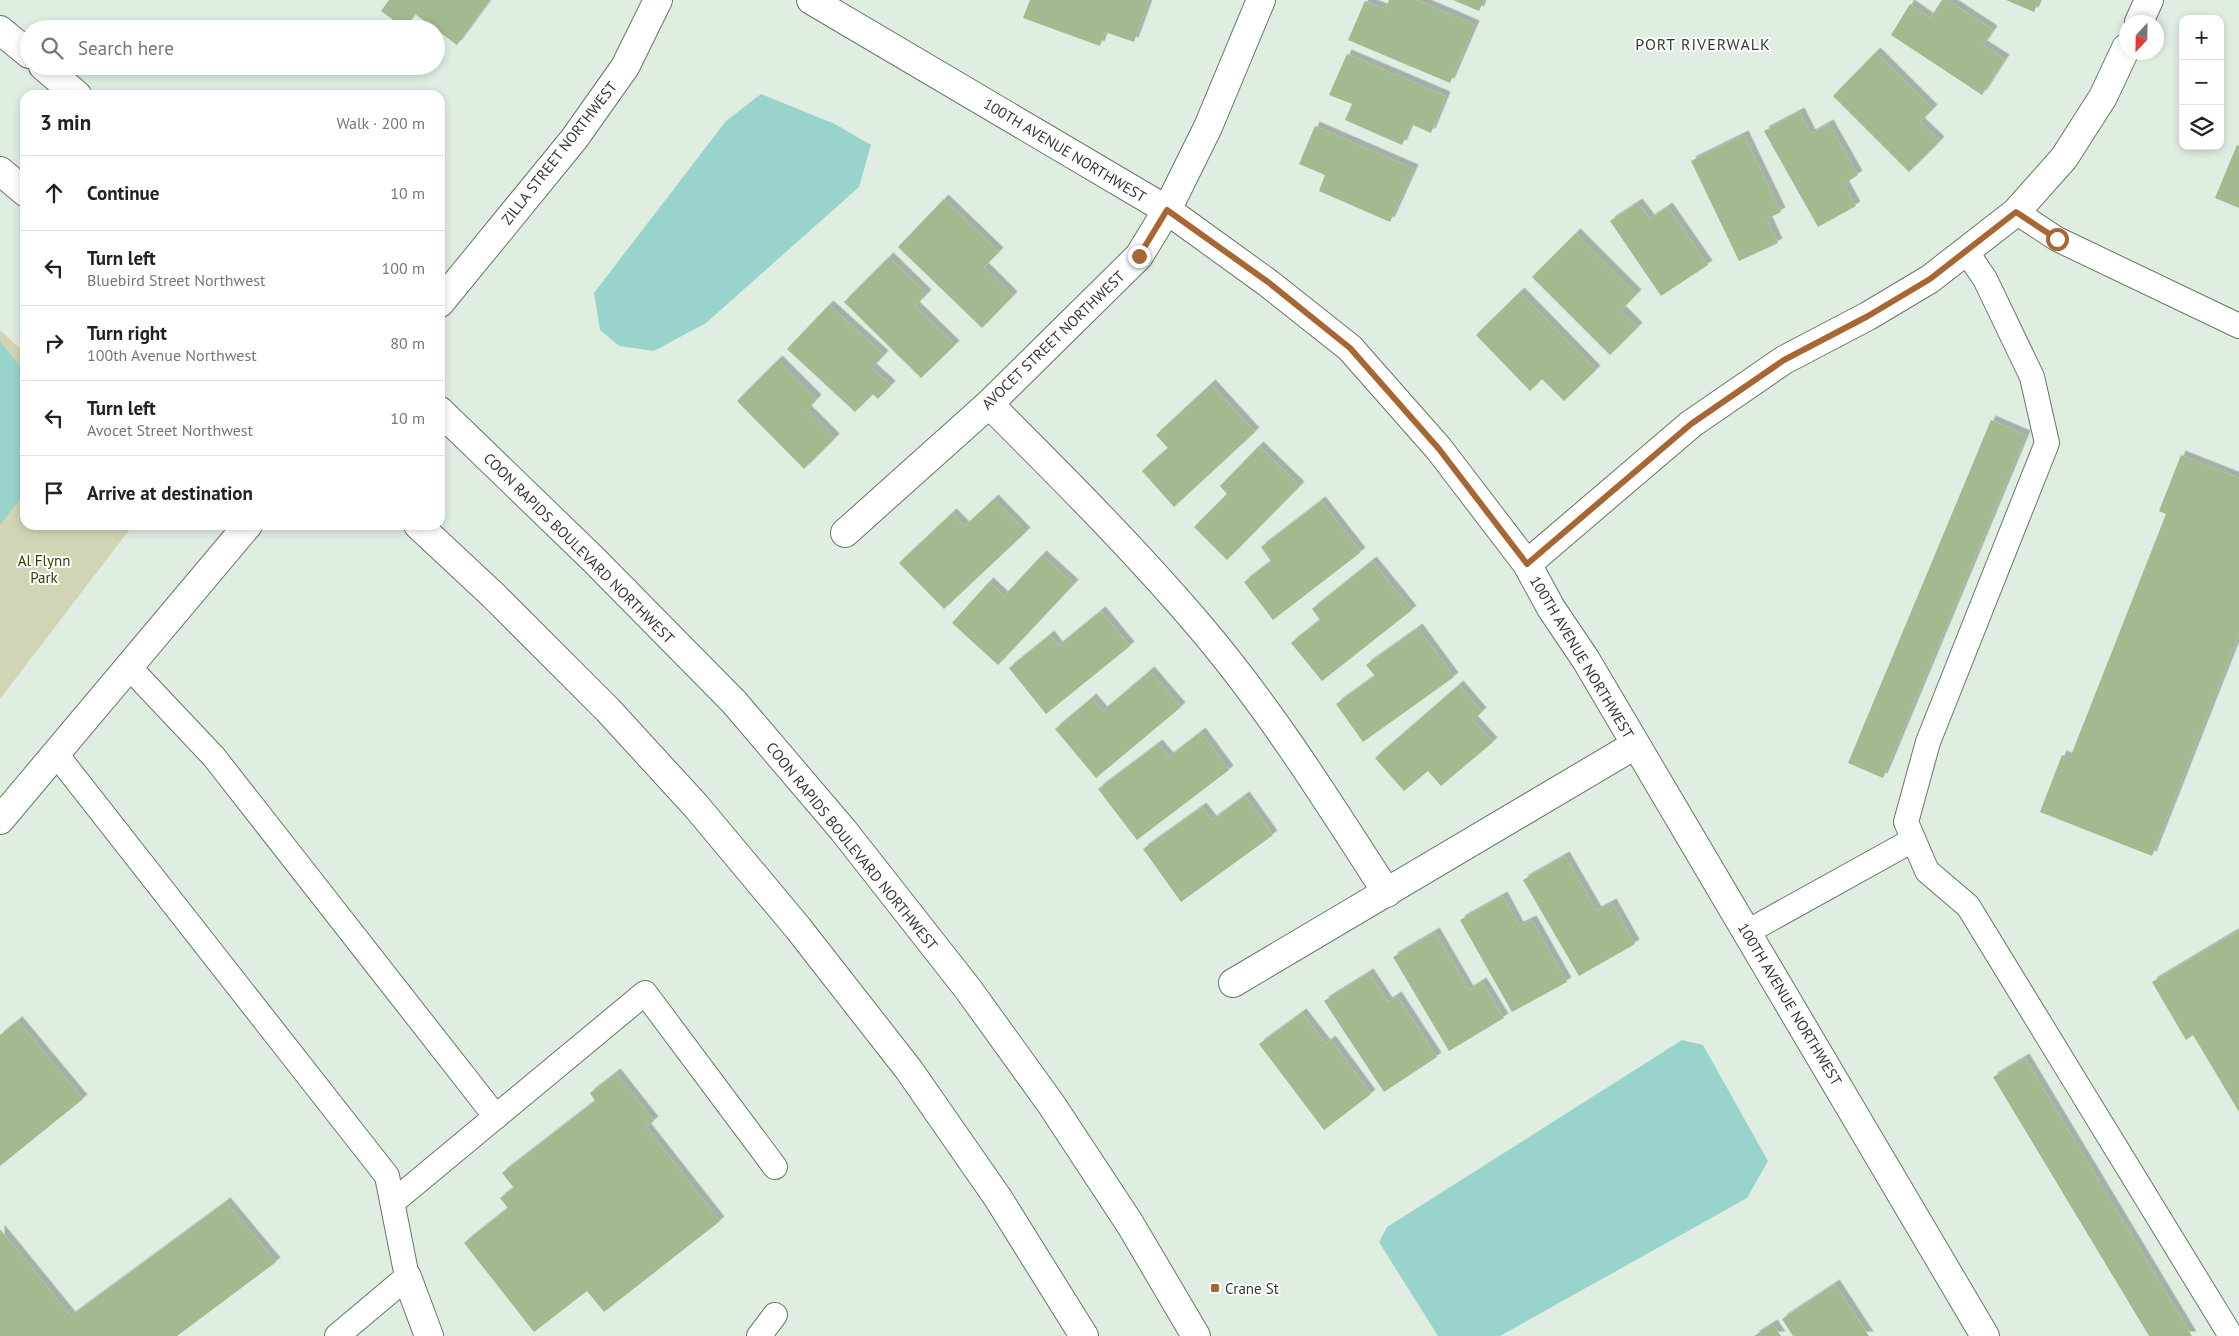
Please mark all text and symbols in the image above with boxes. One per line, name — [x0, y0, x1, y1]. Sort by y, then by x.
north arrow — [2119, 15, 2164, 60]
map controls — [2179, 15, 2224, 150]
button: + — [2179, 15, 2224, 60]
search box — [20, 20, 445, 75]
icon: search — [38, 34, 66, 62]
district label: PORT RIVERWALK — [1635, 34, 1771, 54]
text: Search here — [78, 36, 174, 60]
button: − — [2179, 60, 2224, 105]
street label: ZILLA STREET NORTHWEST — [497, 77, 621, 229]
street label: 100TH AVENUE NORTHWEST — [980, 94, 1150, 207]
button: layers — [2179, 105, 2224, 150]
text: 3 min — [40, 109, 91, 136]
text: Walk · 200 m — [336, 113, 425, 133]
icon: ahead — [40, 179, 68, 207]
text: Continue — [87, 181, 159, 205]
text: 10 m — [390, 183, 425, 203]
route start — [2046, 228, 2069, 251]
route end — [1128, 245, 1151, 268]
text: Turn left — [87, 246, 156, 270]
icon: left — [40, 254, 68, 282]
text: 100 m — [382, 258, 425, 278]
street label: AVOCET STREET NORTHWEST — [978, 266, 1129, 413]
text: Bluebird Street Northwest — [87, 270, 265, 290]
text: Turn right — [87, 321, 167, 345]
icon: right — [40, 329, 68, 357]
text: 80 m — [390, 333, 425, 353]
text: 100th Avenue Northwest — [87, 345, 257, 365]
text: Turn left — [87, 396, 156, 420]
icon: left — [40, 404, 68, 432]
text: 10 m — [390, 408, 425, 428]
text: Avocet Street Northwest — [87, 420, 253, 440]
street label: COON RAPIDS BOULEVARD NORTHWEST — [480, 449, 679, 648]
icon: arrive — [40, 479, 68, 507]
text: Arrive at destination — [87, 481, 253, 505]
park label: Al Flynn Park — [18, 551, 70, 587]
street label: 100TH AVENUE NORTHWEST — [1526, 572, 1639, 742]
street label: COON RAPIDS BOULEVARD NORTHWEST — [762, 738, 942, 954]
street label: 100TH AVENUE NORTHWEST — [1734, 919, 1847, 1089]
place label: Crane St — [1225, 1279, 1279, 1298]
marker: Crane St — [1209, 1282, 1221, 1294]

